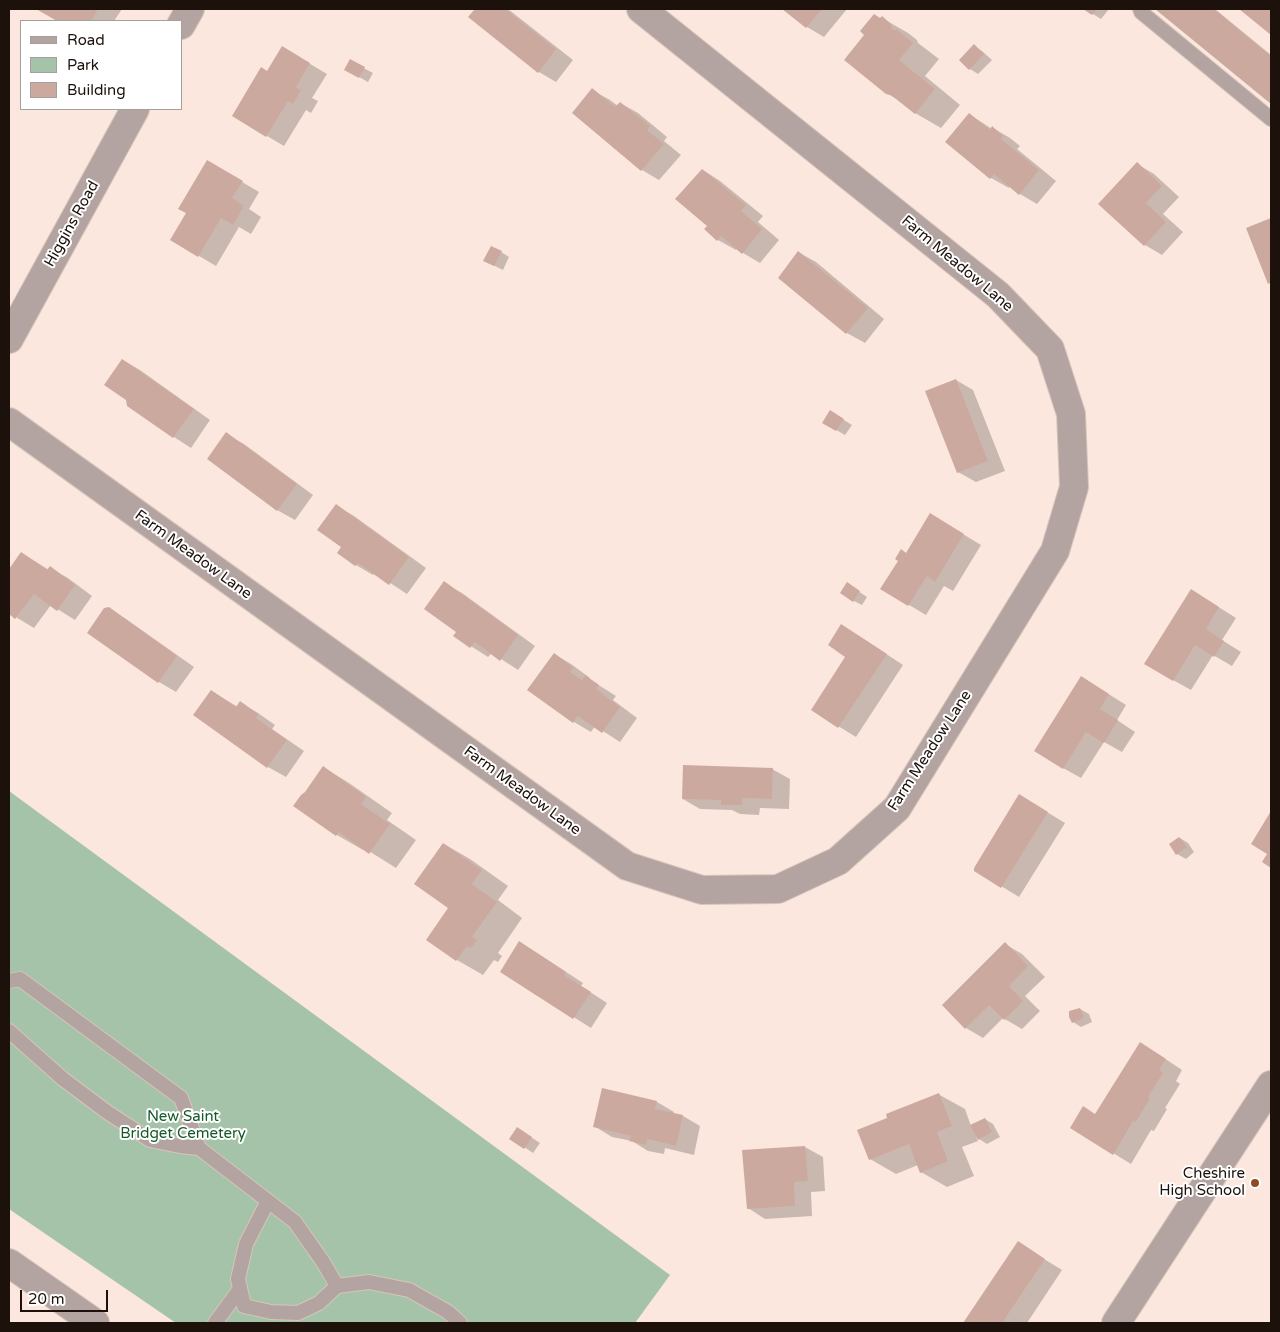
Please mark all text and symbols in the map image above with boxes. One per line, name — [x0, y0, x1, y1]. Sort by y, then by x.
legend — [20, 20, 182, 110]
text: Road — [67, 31, 105, 49]
text: Park — [67, 56, 99, 74]
text: Building — [67, 81, 126, 99]
street label: Higgins Road — [41, 178, 103, 270]
street label: Farm Meadow Lane — [898, 212, 1016, 316]
street label: Farm Meadow Lane — [131, 507, 255, 603]
street label: Farm Meadow Lane — [884, 687, 976, 815]
street label: Farm Meadow Lane — [460, 743, 584, 839]
park label: New Saint Bridget Cemetery — [120, 1108, 246, 1143]
place label: Cheshire High School — [1159, 1165, 1245, 1200]
marker: Cheshire High School — [1249, 1177, 1261, 1189]
scale bar — [22, 1280, 110, 1312]
text: 20 m — [28, 1290, 65, 1308]

